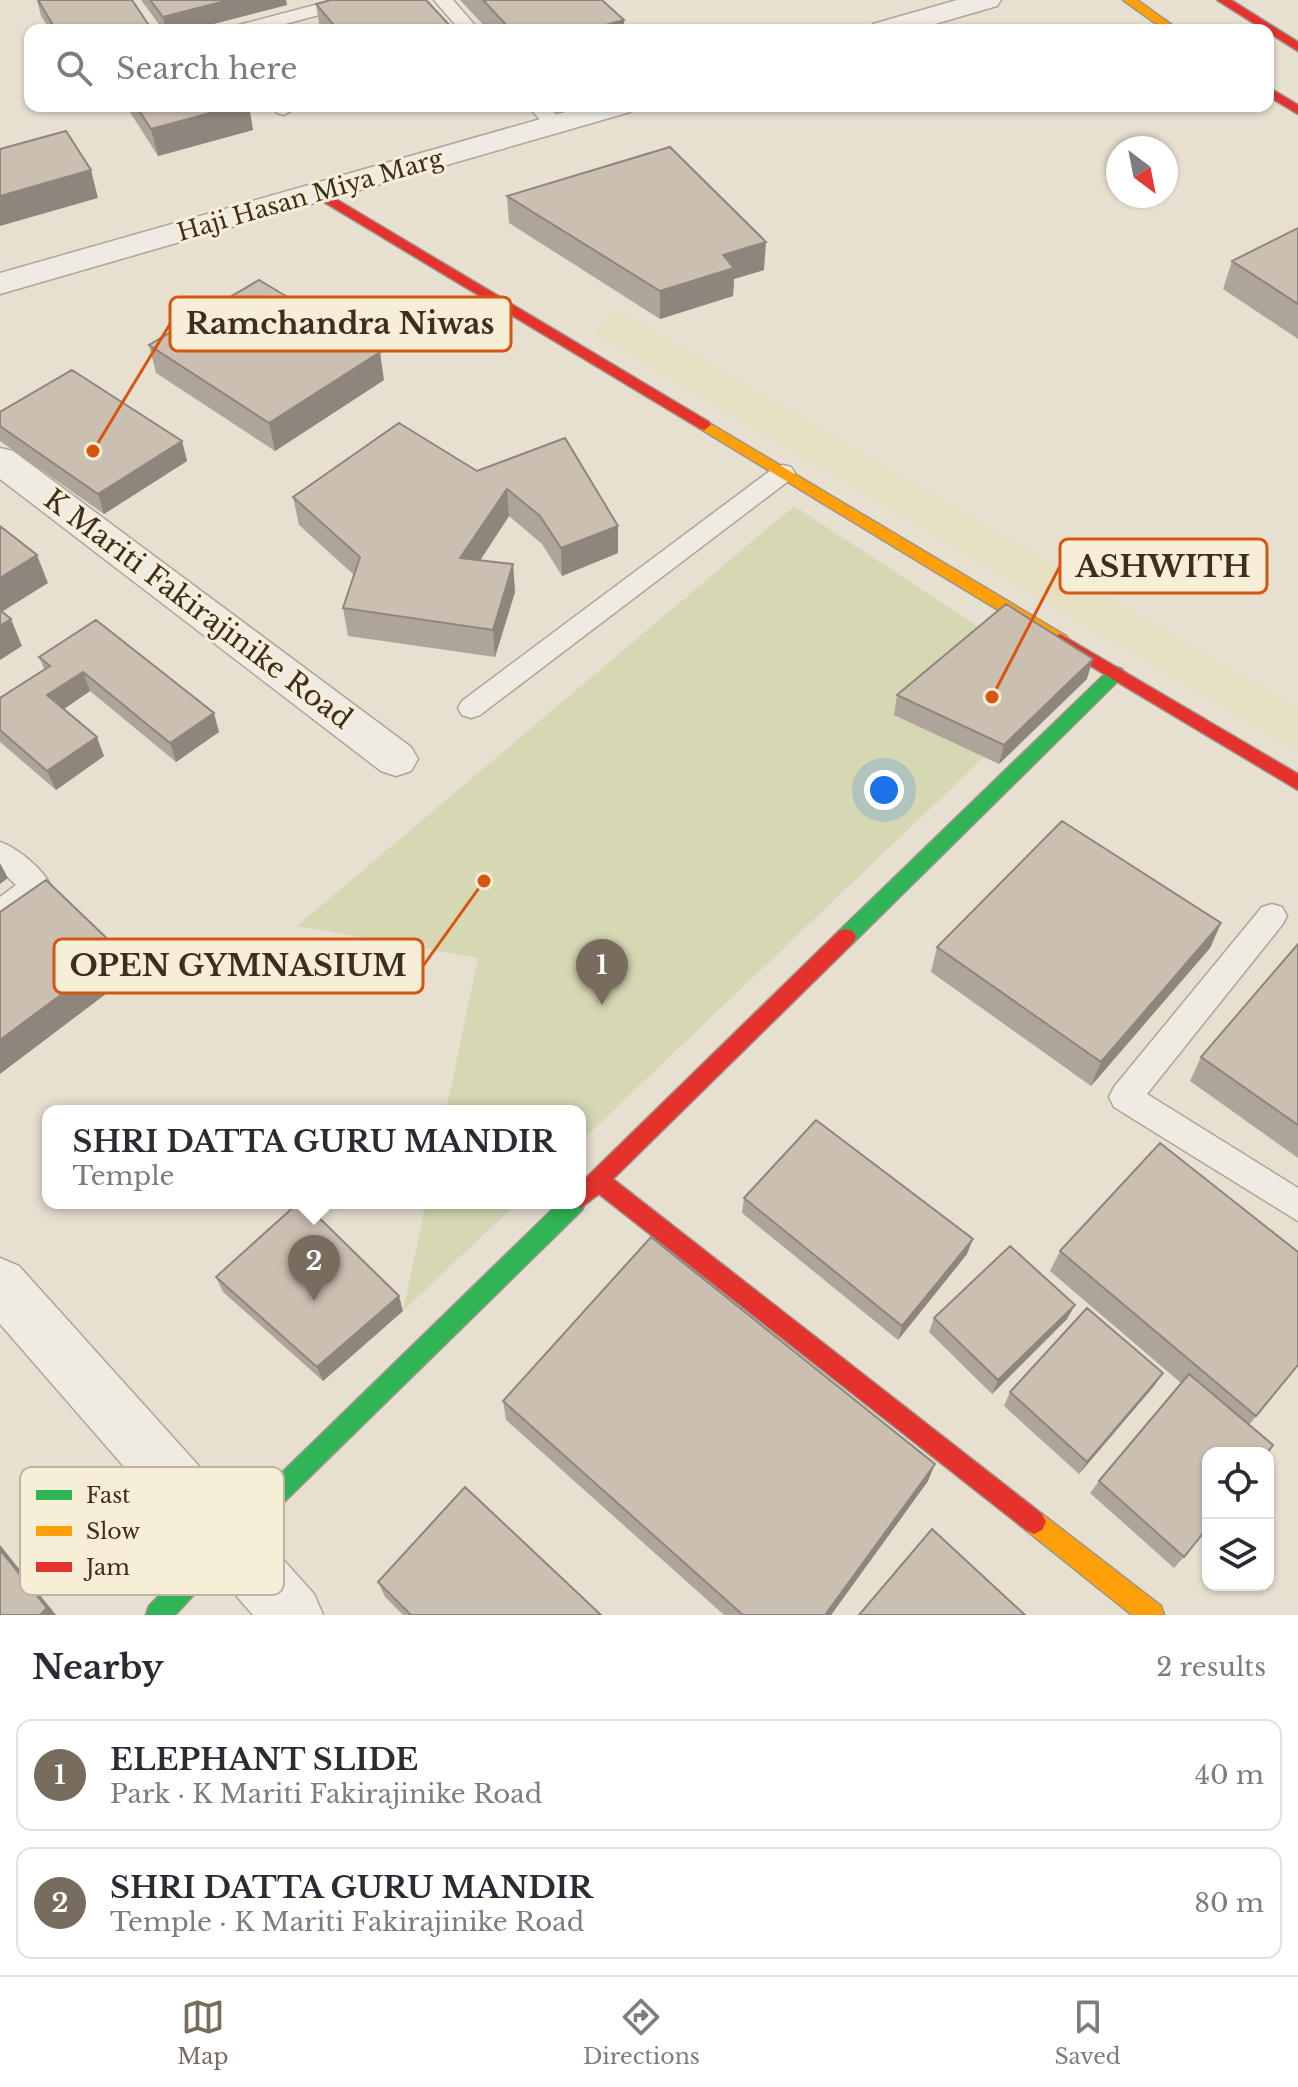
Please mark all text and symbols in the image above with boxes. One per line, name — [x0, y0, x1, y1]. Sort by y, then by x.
search box — [24, 24, 1274, 112]
icon: search — [52, 46, 96, 90]
text: Search here — [116, 50, 297, 87]
north arrow — [1106, 136, 1178, 208]
street label: Haji Hasan Miya Marg — [174, 143, 447, 247]
callout: Ramchandra Niwas — [170, 297, 511, 351]
text: Ramchandra Niwas — [185, 305, 495, 342]
street label: K Mariti Fakirajinike Road — [37, 482, 359, 736]
callout: ASHWITH — [1060, 539, 1267, 593]
text: ASHWITH — [1074, 548, 1251, 585]
your location — [864, 770, 904, 810]
callout: OPEN GYMNASIUM — [54, 939, 423, 993]
pin: 1 — [576, 939, 628, 1005]
text: OPEN GYMNASIUM — [69, 947, 407, 984]
popup — [42, 1105, 586, 1209]
text: SHRI DATTA GURU MANDIR — [73, 1123, 555, 1160]
text: Temple — [73, 1160, 175, 1192]
pin: 2 — [288, 1235, 340, 1301]
map controls — [1202, 1447, 1274, 1591]
button: locate — [1202, 1447, 1274, 1519]
legend — [20, 1467, 284, 1595]
text: Fast — [86, 1482, 131, 1509]
text: Slow — [86, 1518, 140, 1545]
button: layers — [1202, 1519, 1274, 1591]
text: Jam — [83, 1554, 130, 1581]
text: Nearby — [32, 1646, 164, 1688]
text: 2 results — [1156, 1651, 1266, 1683]
text: ELEPHANT SLIDE — [110, 1741, 418, 1778]
text: 1 — [54, 1759, 66, 1791]
text: 40 m — [1195, 1759, 1264, 1791]
text: Park · K Mariti Fakirajinike Road — [110, 1778, 542, 1810]
text: SHRI DATTA GURU MANDIR — [110, 1869, 593, 1906]
text: 2 — [52, 1887, 68, 1919]
text: 80 m — [1194, 1887, 1264, 1919]
text: Temple · K Mariti Fakirajinike Road — [110, 1906, 584, 1938]
tab: Map — [177, 1995, 228, 2070]
tab: Directions — [583, 1995, 700, 2070]
tab: Saved — [1054, 1995, 1121, 2070]

